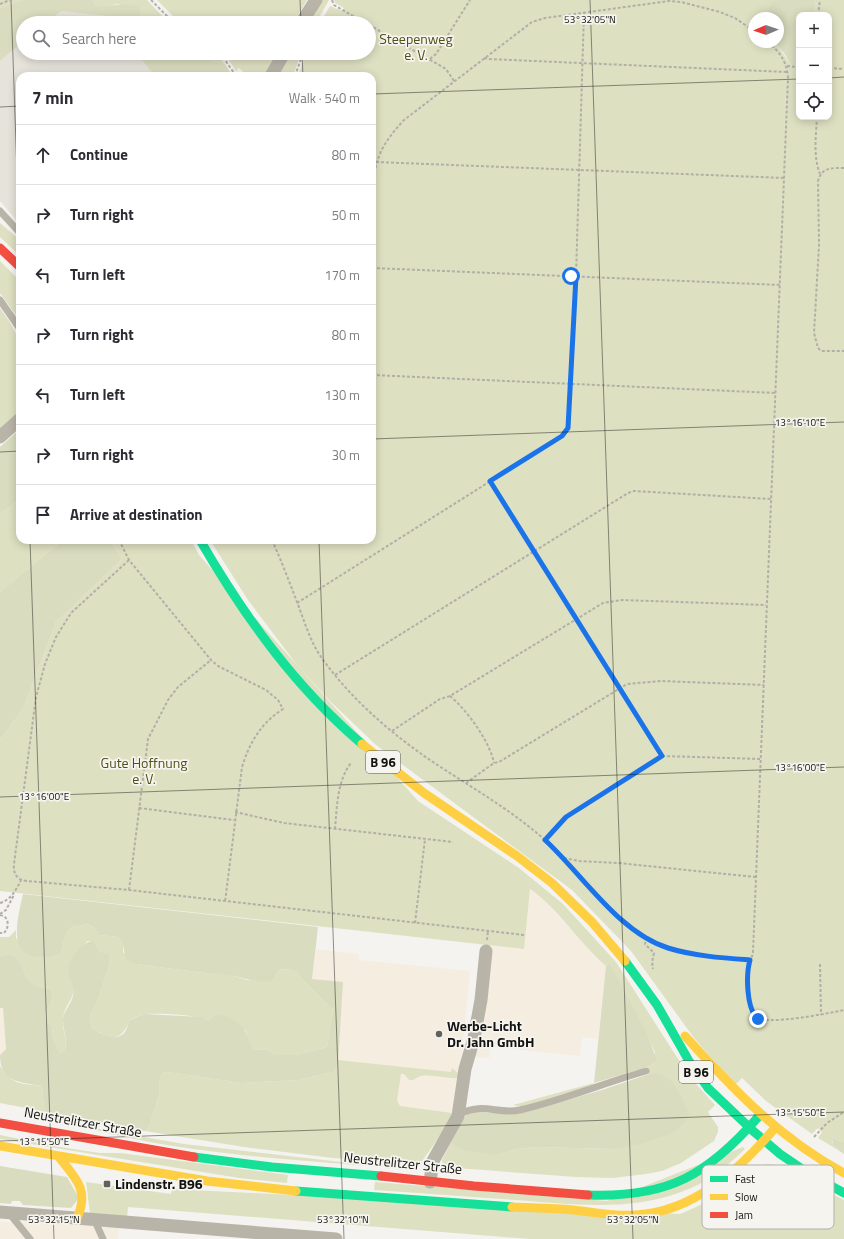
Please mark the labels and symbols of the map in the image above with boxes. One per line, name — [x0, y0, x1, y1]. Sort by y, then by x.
text: 53°32'05"N — [564, 12, 616, 27]
north arrow — [748, 12, 784, 48]
park label: Steepenweg e. V. — [379, 28, 453, 65]
route start — [562, 267, 580, 285]
text: 13°16'10"E — [775, 415, 826, 430]
road number: B 96 — [366, 751, 400, 773]
park label: Gute Hoffnung e. V. — [101, 752, 187, 789]
text: 13°16'00"E — [775, 760, 826, 775]
text: 13°16'00"E — [19, 789, 70, 804]
route end — [749, 1010, 767, 1028]
place label: Werbe-Licht Dr. Jahn GmbH — [447, 1015, 534, 1052]
marker: Werbe-Licht Dr. Jahn GmbH — [434, 1029, 444, 1039]
road number: B 96 — [679, 1061, 713, 1083]
street label: Neustrelitzer Straße — [23, 1101, 143, 1142]
text: 13°15'50"E — [775, 1105, 826, 1120]
text: 13°15'50"E — [19, 1134, 70, 1149]
street label: Neustrelitzer Straße — [343, 1146, 463, 1179]
legend — [702, 1165, 834, 1229]
text: Fast — [735, 1171, 755, 1187]
place label: Lindenstr. B96 — [115, 1173, 203, 1194]
marker: Lindenstr. B96 — [102, 1179, 112, 1189]
text: Slow — [735, 1189, 758, 1205]
text: Jam — [735, 1207, 753, 1223]
text: 53°32'15"N — [28, 1212, 80, 1227]
text: 53°32'10"N — [317, 1212, 369, 1227]
text: 53°32'05"N — [607, 1212, 659, 1227]

